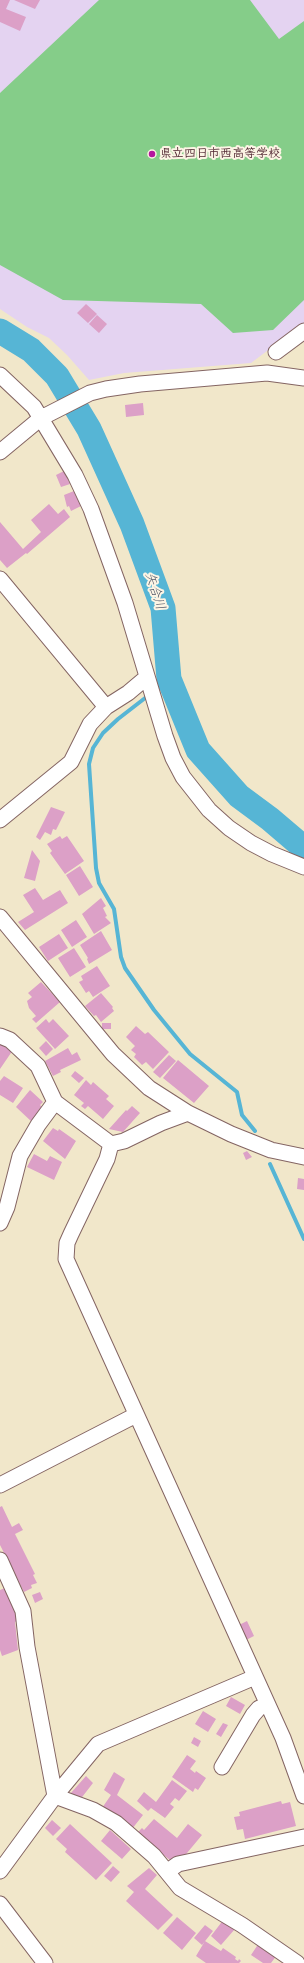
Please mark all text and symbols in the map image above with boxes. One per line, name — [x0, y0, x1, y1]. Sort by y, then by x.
place label: 県立四日市西高等学校 — [160, 147, 280, 161]
marker: 県立四日市西高等学校 — [147, 149, 157, 159]
water label: 矢合川 — [142, 570, 168, 612]

